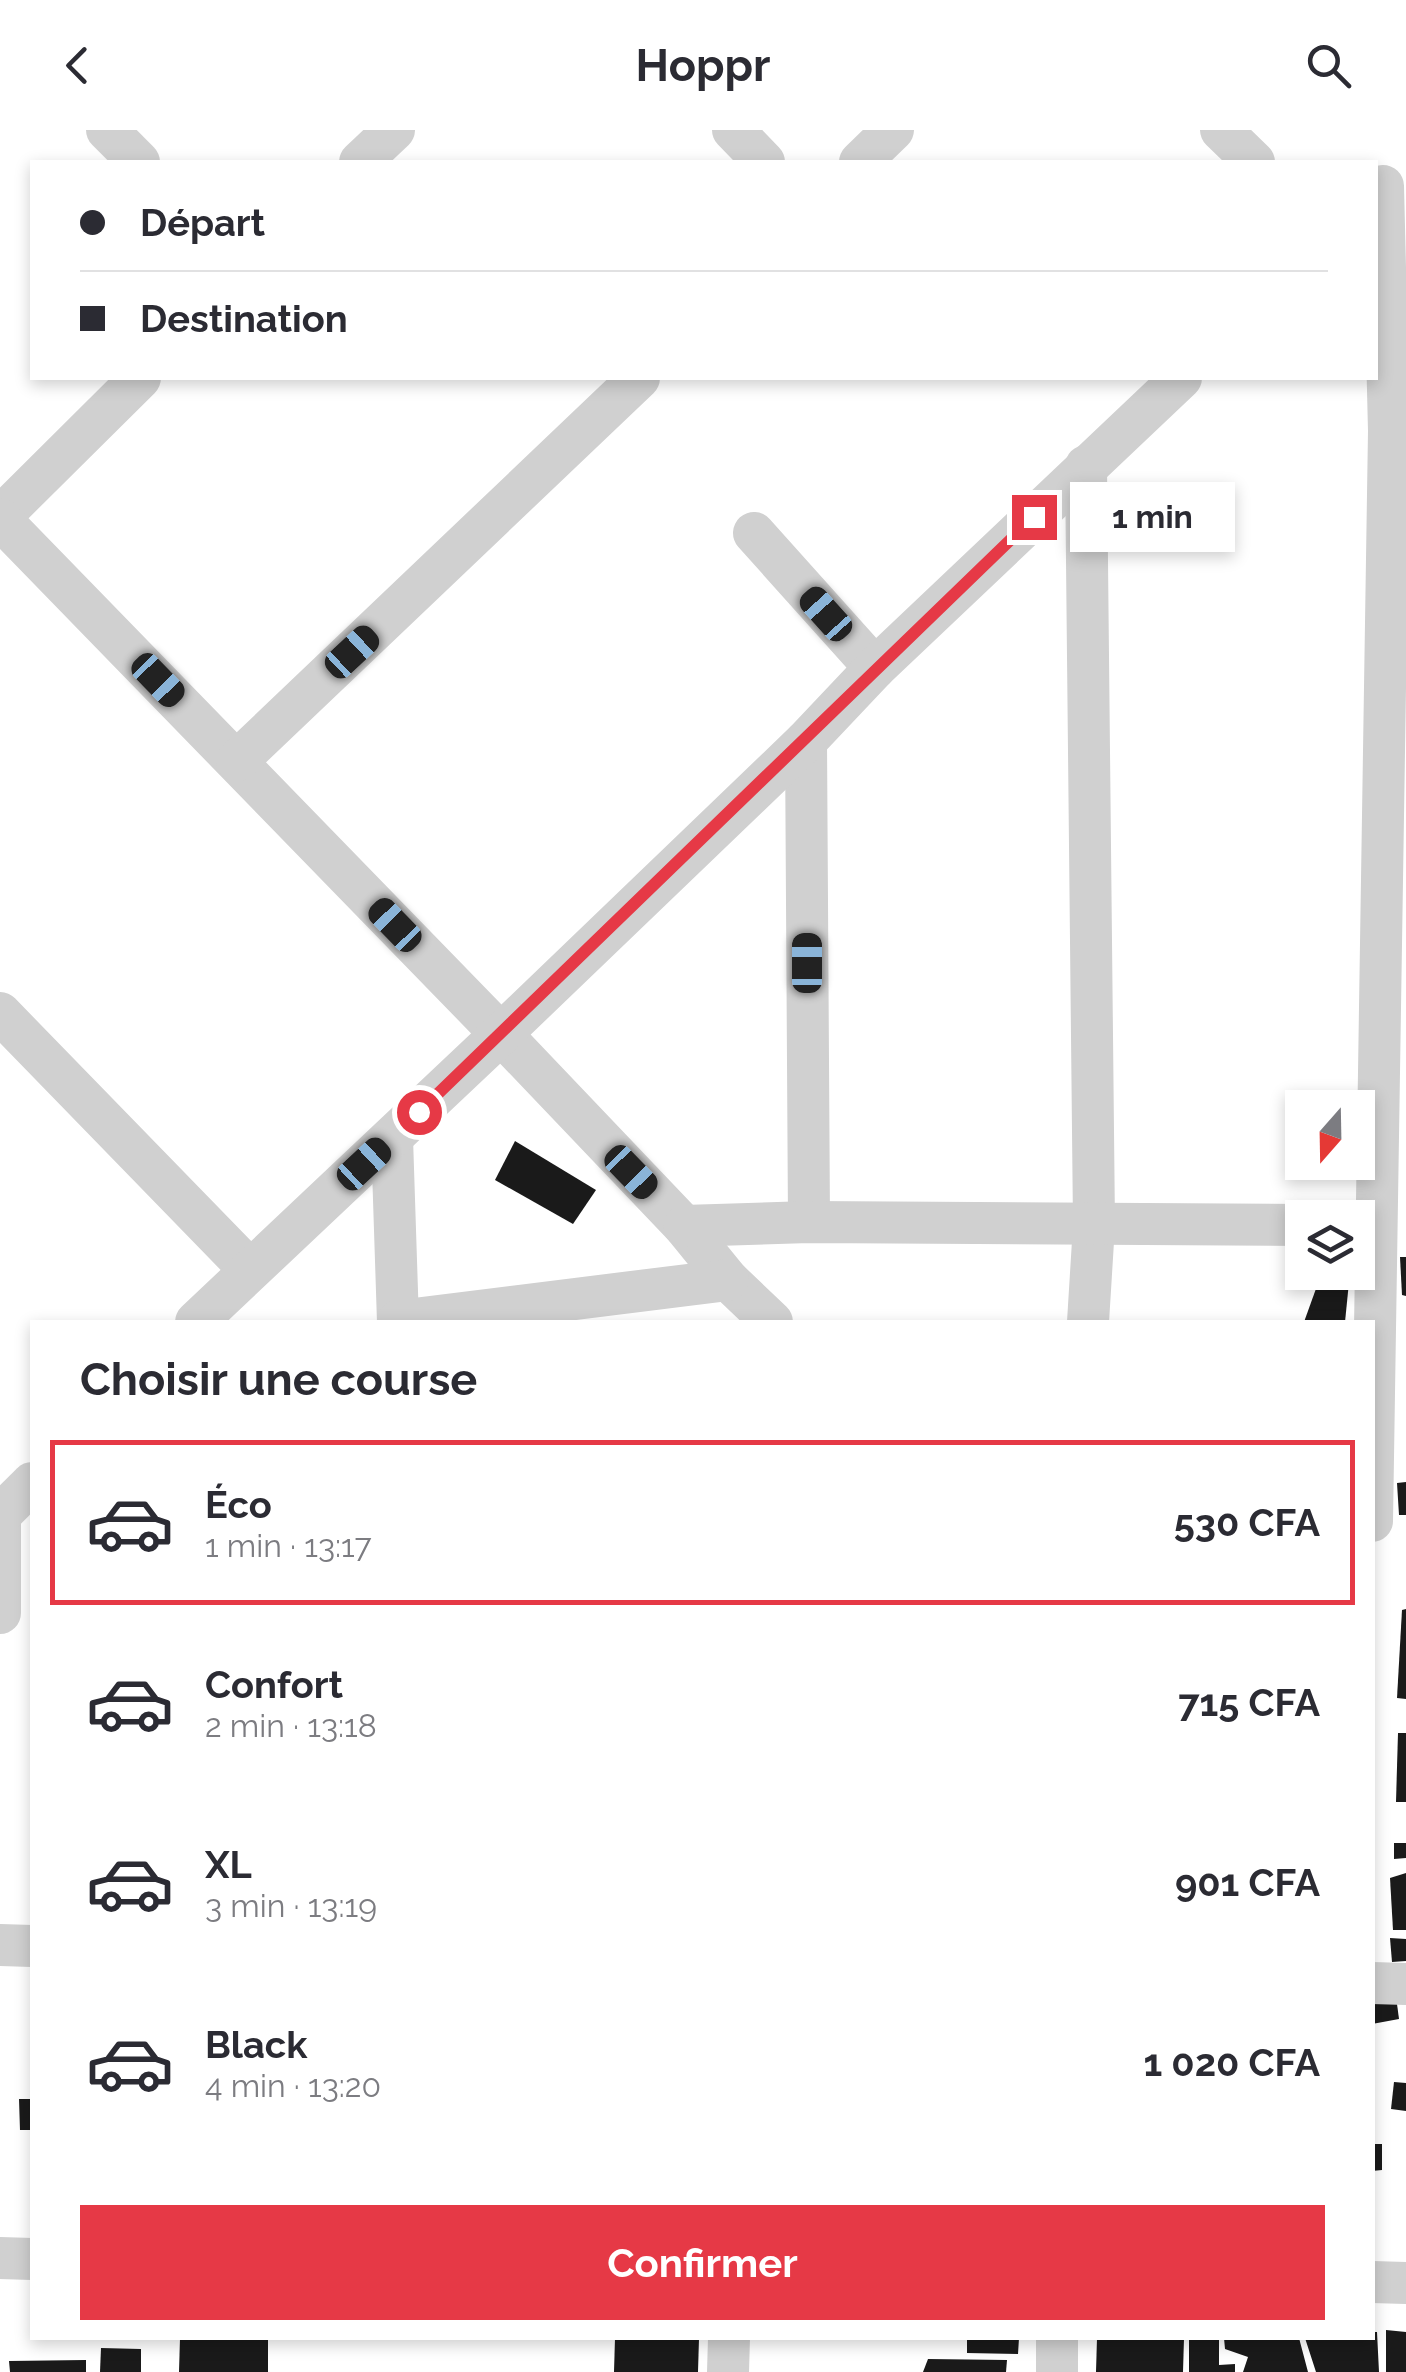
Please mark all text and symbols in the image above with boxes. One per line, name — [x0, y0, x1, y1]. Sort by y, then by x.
icon: back — [50, 38, 105, 93]
icon: search — [1301, 38, 1356, 93]
text: Hoppr — [636, 39, 770, 92]
text: Départ — [140, 200, 265, 245]
text: Destination — [140, 296, 348, 341]
callout: 1 min — [1069, 482, 1234, 552]
route end — [1012, 495, 1057, 540]
text: 1 min — [1112, 498, 1193, 535]
car — [795, 582, 857, 646]
car — [320, 621, 384, 683]
car — [126, 648, 190, 712]
car — [363, 893, 427, 957]
car — [792, 933, 822, 993]
route start — [397, 1090, 442, 1135]
north arrow — [1285, 1090, 1375, 1180]
map controls — [1285, 1090, 1375, 1290]
car — [332, 1133, 396, 1195]
car — [599, 1140, 663, 1204]
button: layers — [1285, 1200, 1375, 1290]
text: Choisir une course — [80, 1353, 477, 1406]
icon: car — [85, 1478, 175, 1568]
text: Éco — [205, 1482, 272, 1527]
text: 530 CFA — [1174, 1500, 1320, 1545]
text: 1 min · 13:17 — [205, 1527, 372, 1564]
icon: car — [85, 1658, 175, 1748]
text: Confort — [205, 1662, 343, 1707]
text: 715 CFA — [1178, 1680, 1320, 1725]
text: 2 min · 13:18 — [205, 1707, 377, 1744]
icon: car — [85, 1838, 175, 1928]
text: XL — [205, 1842, 252, 1887]
text: 901 CFA — [1175, 1860, 1320, 1905]
text: 3 min · 13:19 — [205, 1887, 377, 1924]
icon: car — [85, 2018, 175, 2108]
text: Black — [205, 2022, 307, 2067]
text: 1 020 CFA — [1143, 2040, 1320, 2085]
text: 4 min · 13:20 — [205, 2067, 381, 2104]
button: Confirmer — [80, 2205, 1325, 2320]

